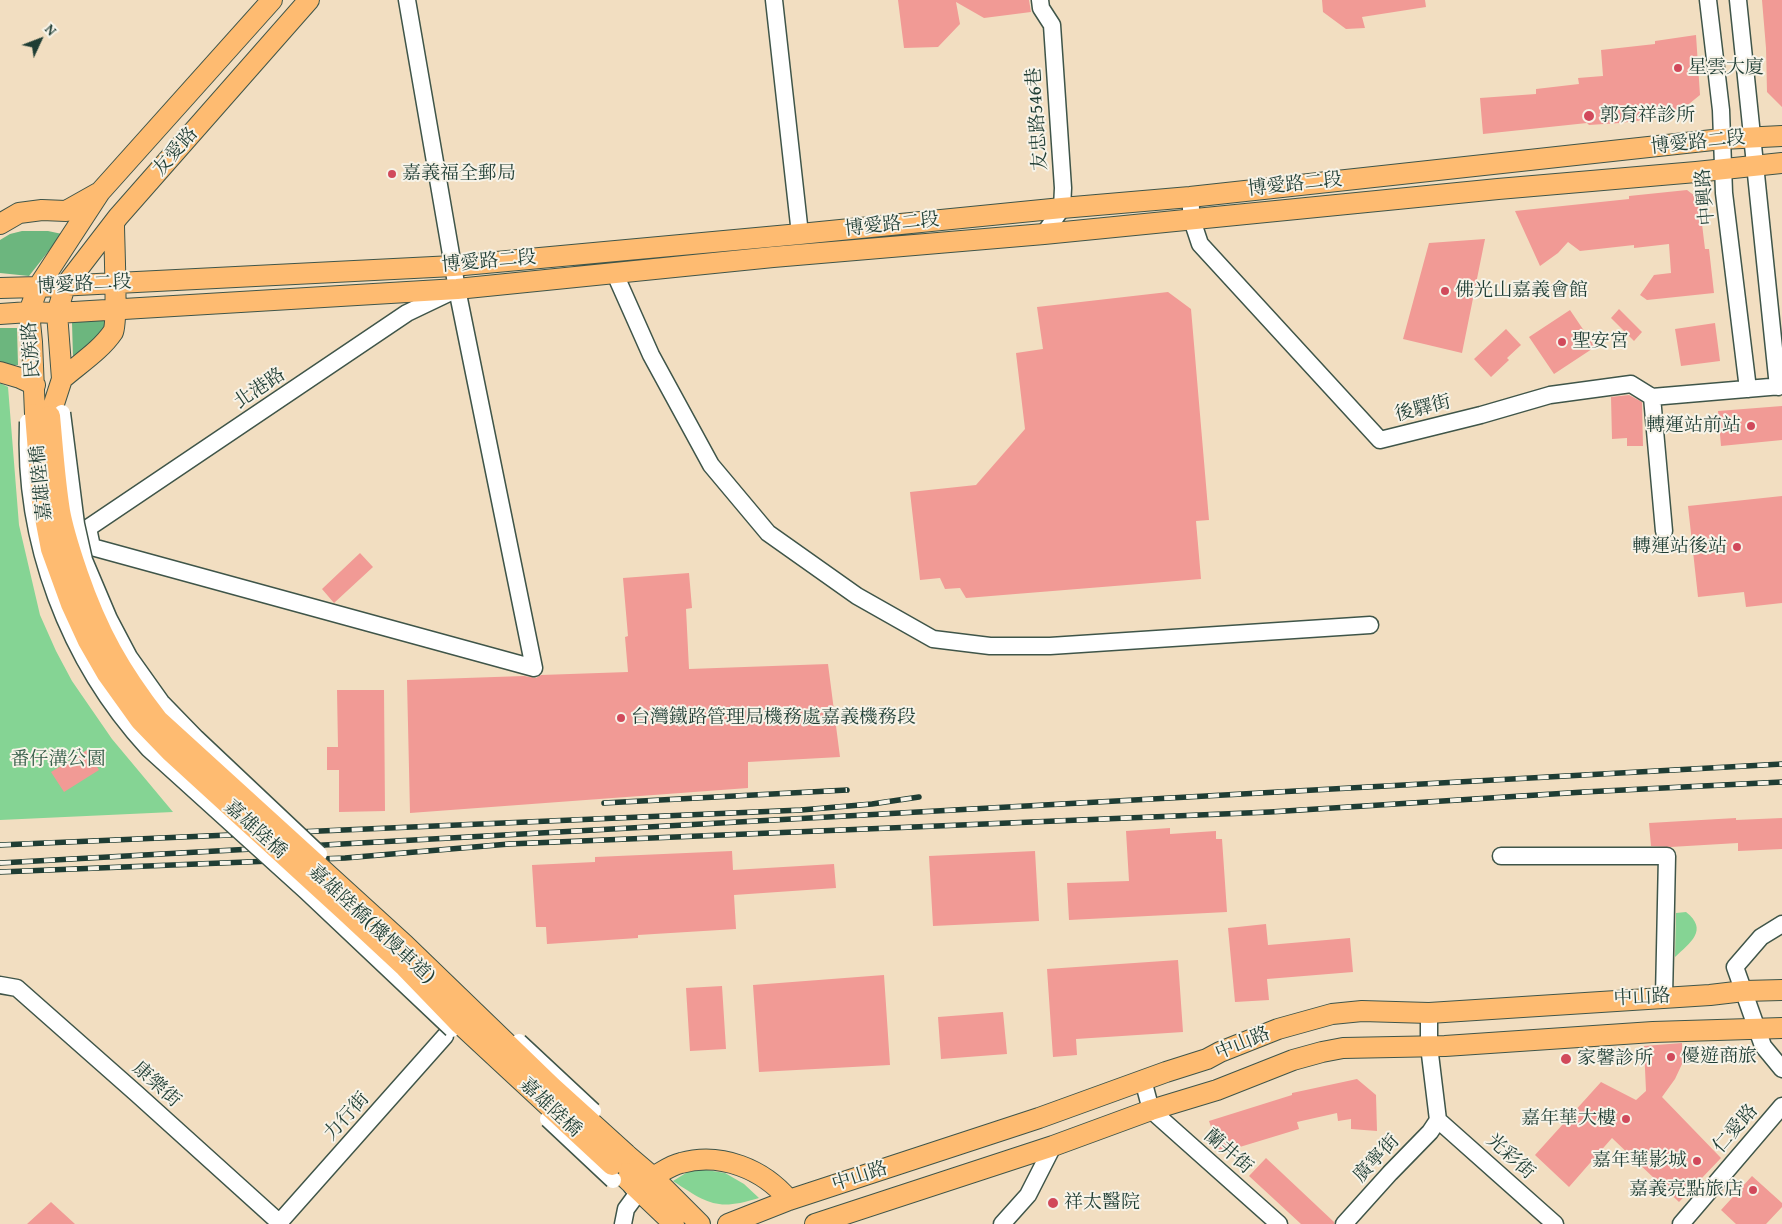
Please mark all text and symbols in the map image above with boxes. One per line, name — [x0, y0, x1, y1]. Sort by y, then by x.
north arrow — [15, 15, 65, 65]
text: N — [40, 20, 61, 40]
place label: 星雲大廈 — [1688, 57, 1764, 79]
marker: 星雲大廈 — [1672, 62, 1684, 74]
street label: 友忠路546巷 — [1023, 67, 1053, 171]
place label: 郭育祥診所 — [1600, 105, 1695, 127]
marker: 郭育祥診所 — [1582, 109, 1596, 123]
street label: 友愛路 — [149, 123, 203, 181]
street label: 博愛路二段 — [1650, 127, 1746, 159]
place label: 嘉義福全郵局 — [402, 163, 516, 185]
marker: 嘉義福全郵局 — [386, 168, 398, 180]
street label: 中興路 — [1692, 168, 1720, 226]
street label: 博愛路二段 — [1247, 169, 1343, 201]
street label: 博愛路二段 — [844, 209, 940, 241]
street label: 博愛路二段 — [441, 247, 537, 277]
street label: 博愛路二段 — [36, 271, 132, 299]
place label: 佛光山嘉義會館 — [1455, 280, 1588, 302]
marker: 佛光山嘉義會館 — [1439, 285, 1451, 297]
street label: 民族路 — [19, 321, 45, 379]
place label: 聖安宮 — [1572, 331, 1629, 353]
marker: 聖安宮 — [1556, 336, 1568, 348]
street label: 北港路 — [230, 364, 290, 414]
street label: 後驛街 — [1393, 391, 1453, 427]
place label: 轉運站前站 — [1646, 415, 1741, 437]
marker: 轉運站前站 — [1745, 420, 1757, 432]
street label: 嘉雄陸橋 — [27, 444, 57, 522]
place label: 轉運站後站 — [1632, 536, 1727, 558]
marker: 轉運站後站 — [1731, 541, 1743, 553]
place label: 台灣鐵路管理局機務處嘉義機務段 — [631, 707, 916, 729]
marker: 台灣鐵路管理局機務處嘉義機務段 — [615, 712, 627, 724]
park label: 番仔溝公園 — [11, 749, 105, 771]
street label: 嘉雄陸橋 — [219, 796, 291, 864]
street label: 嘉雄陸橋(機慢車道) — [303, 861, 439, 989]
street label: 中山路 — [1613, 985, 1671, 1011]
street label: 中山路 — [1212, 1023, 1274, 1065]
place label: 優遊商旅 — [1681, 1046, 1757, 1068]
place label: 家馨診所 — [1577, 1048, 1653, 1070]
marker: 優遊商旅 — [1665, 1051, 1677, 1063]
marker: 家馨診所 — [1559, 1052, 1573, 1066]
street label: 康樂街 — [127, 1057, 185, 1113]
street label: 嘉雄陸橋 — [514, 1074, 586, 1142]
street label: 力行街 — [319, 1088, 375, 1146]
street label: 仁愛路 — [1709, 1100, 1763, 1158]
place label: 嘉年華大樓 — [1521, 1108, 1616, 1130]
marker: 嘉年華大樓 — [1620, 1113, 1632, 1125]
street label: 蘭井街 — [1199, 1125, 1257, 1179]
street label: 光彩街 — [1481, 1129, 1539, 1185]
street label: 廣寧街 — [1349, 1130, 1405, 1188]
place label: 嘉年華影城 — [1592, 1150, 1687, 1172]
marker: 嘉年華影城 — [1691, 1155, 1703, 1167]
street label: 中山路 — [829, 1157, 891, 1197]
place label: 嘉義亮點旅店 — [1629, 1179, 1743, 1201]
marker: 嘉義亮點旅店 — [1747, 1184, 1759, 1196]
place label: 祥太醫院 — [1064, 1192, 1140, 1214]
marker: 祥太醫院 — [1046, 1196, 1060, 1210]

